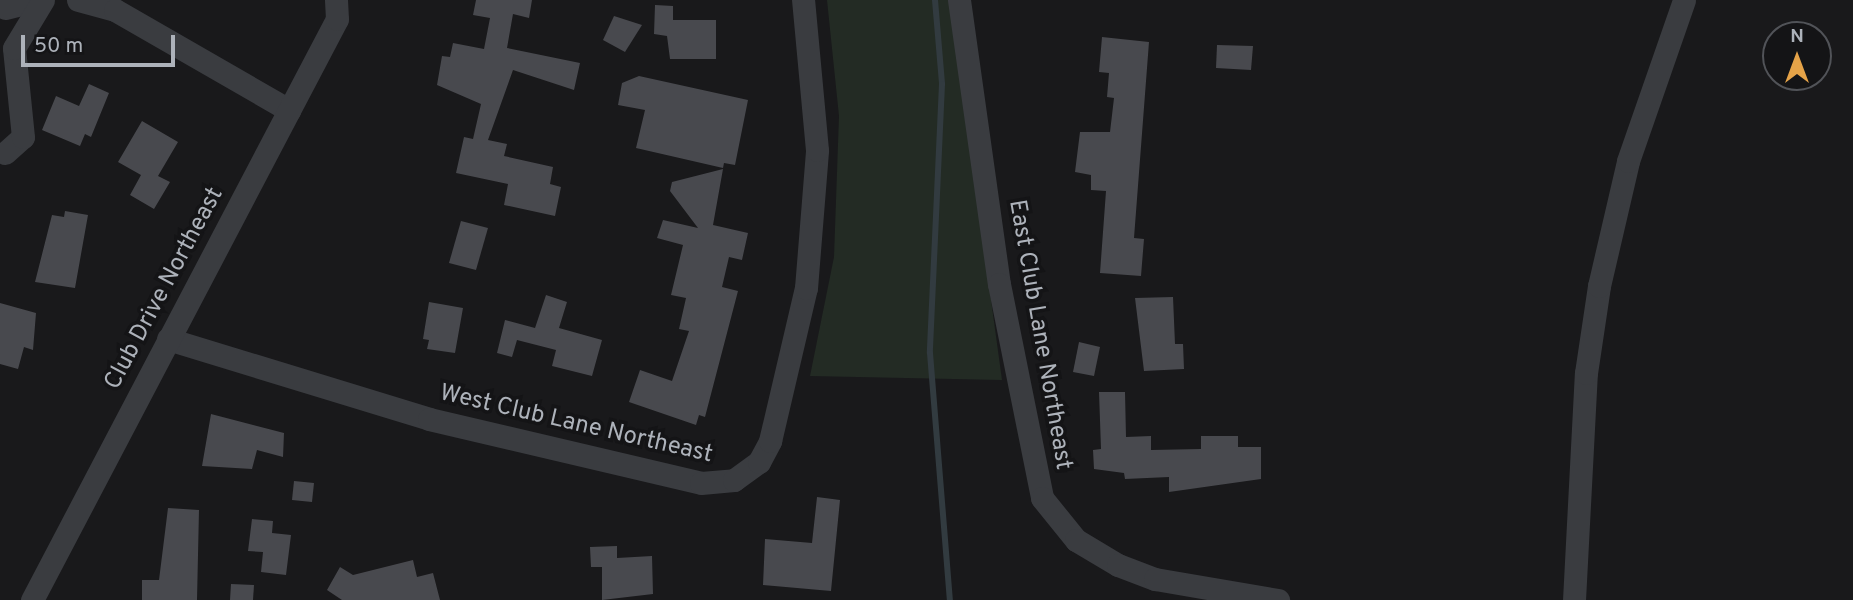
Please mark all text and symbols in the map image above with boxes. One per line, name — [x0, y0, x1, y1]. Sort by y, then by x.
scale bar — [24, 21, 178, 65]
north arrow — [1762, 21, 1832, 91]
text: N — [1790, 25, 1804, 49]
text: 50 m — [34, 33, 83, 60]
street label: Club Drive Northeast — [99, 183, 231, 395]
street label: East Club Lane Northeast — [1001, 198, 1077, 472]
street label: West Club Lane Northeast — [437, 380, 715, 470]

